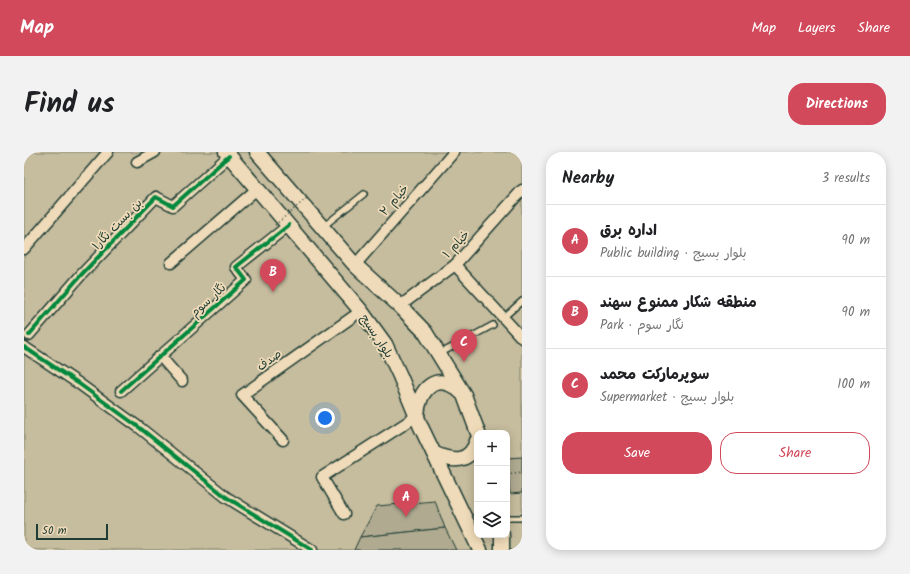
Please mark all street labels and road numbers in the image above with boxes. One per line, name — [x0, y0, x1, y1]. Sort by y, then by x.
street label: خیام ۲ — [375, 180, 414, 220]
street label: بن بست نگار۱ — [88, 194, 147, 255]
street label: خیام ۱ — [438, 226, 475, 263]
street label: نگار سوم — [186, 279, 231, 322]
street label: بلوار بسیج — [355, 310, 398, 362]
street label: صدف — [253, 345, 286, 376]

